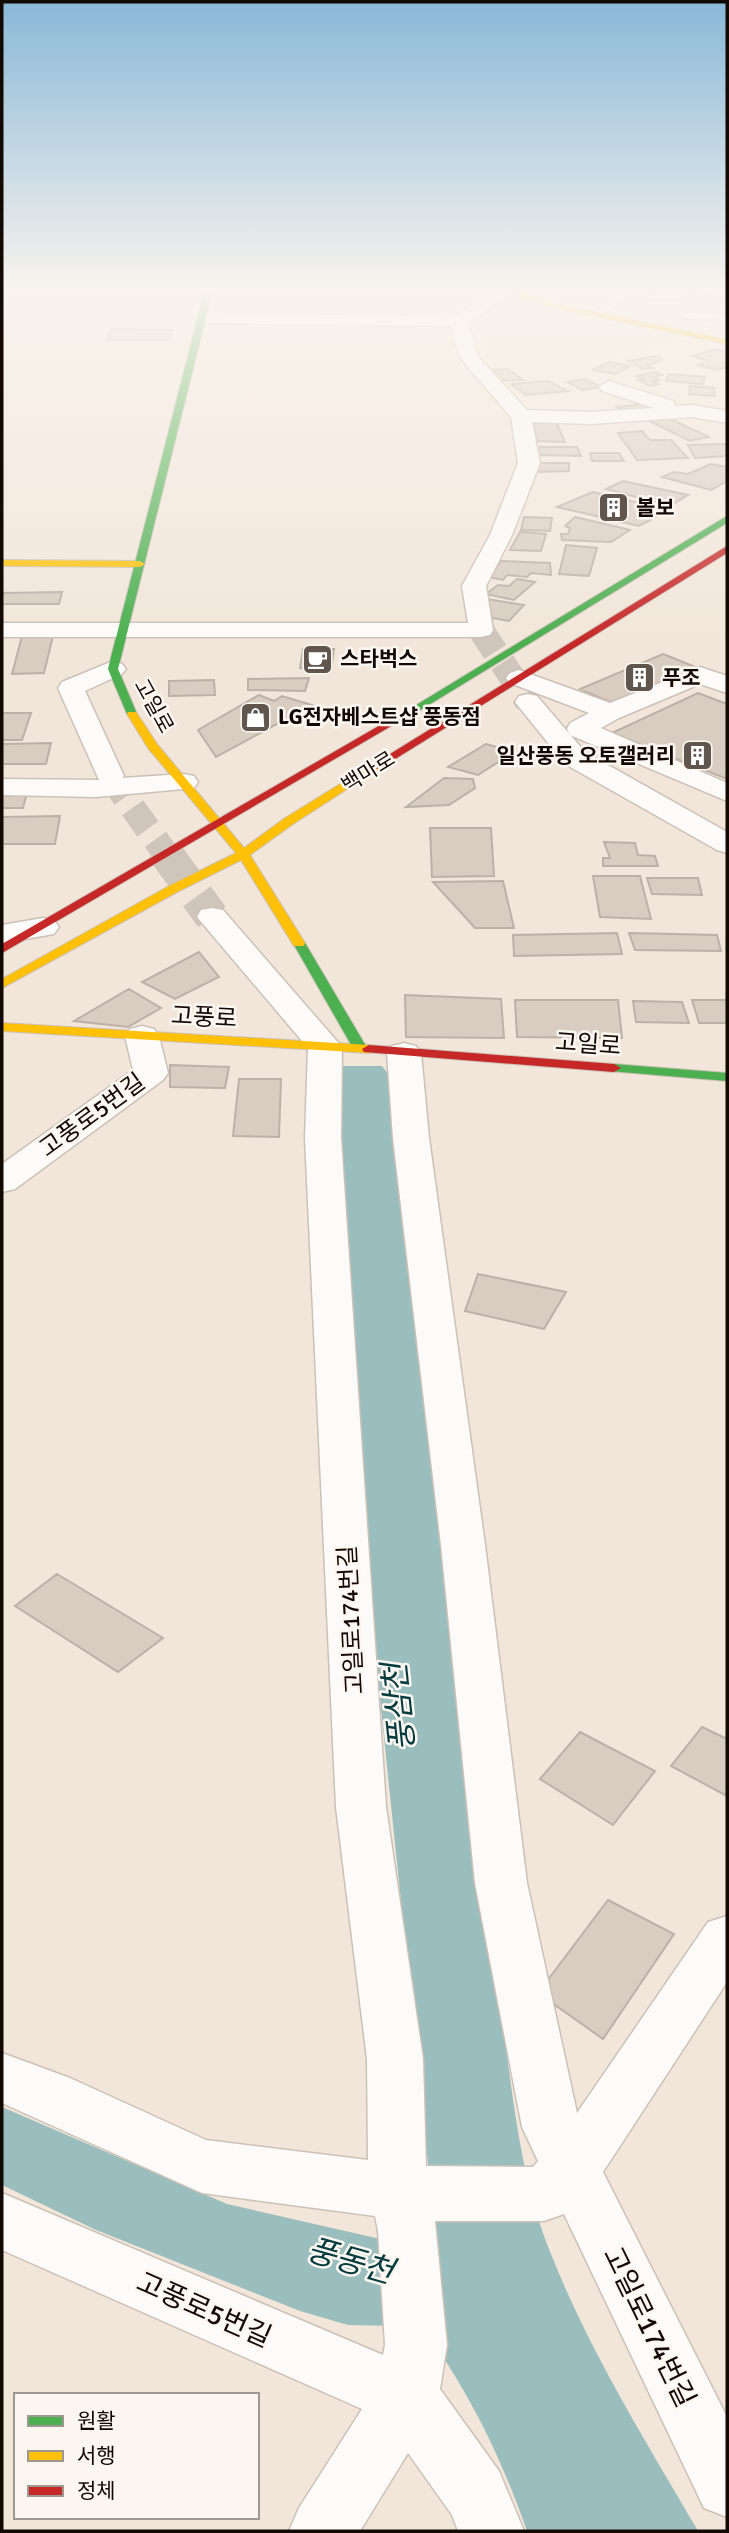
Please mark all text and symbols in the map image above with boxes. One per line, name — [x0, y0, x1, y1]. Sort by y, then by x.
building icon: 볼보 — [596, 491, 630, 525]
place label: 볼보 — [636, 495, 675, 521]
cafe icon: 스타벅스 — [300, 642, 334, 676]
place label: 스타벅스 — [340, 646, 417, 672]
building icon: 푸조 — [622, 661, 656, 695]
place label: 푸조 — [662, 665, 701, 691]
street label: 고일로 — [129, 674, 179, 738]
shop icon: LG전자베스트샵 풍동점 — [238, 700, 272, 734]
place label: LG전자베스트샵 풍동점 — [278, 704, 481, 730]
building icon: 일산풍동 오토갤러리 — [681, 739, 715, 773]
place label: 일산풍동 오토갤러리 — [497, 743, 675, 769]
street label: 백마로 — [337, 746, 399, 798]
street label: 고풍로 — [170, 1000, 238, 1034]
street label: 고일로 — [554, 1027, 622, 1061]
street label: 고풍로5번길 — [33, 1067, 151, 1163]
street label: 고일로174번길 — [332, 1545, 370, 1695]
water label: 풍삼천 — [375, 1658, 423, 1753]
water label: 풍동천 — [302, 2230, 401, 2293]
street label: 고일로174번길 — [596, 2241, 702, 2413]
street label: 고풍로5번길 — [131, 2265, 277, 2355]
legend — [14, 2393, 259, 2519]
text: 원활 — [77, 2408, 116, 2434]
text: 서행 — [77, 2443, 116, 2469]
text: 정체 — [77, 2478, 116, 2504]

